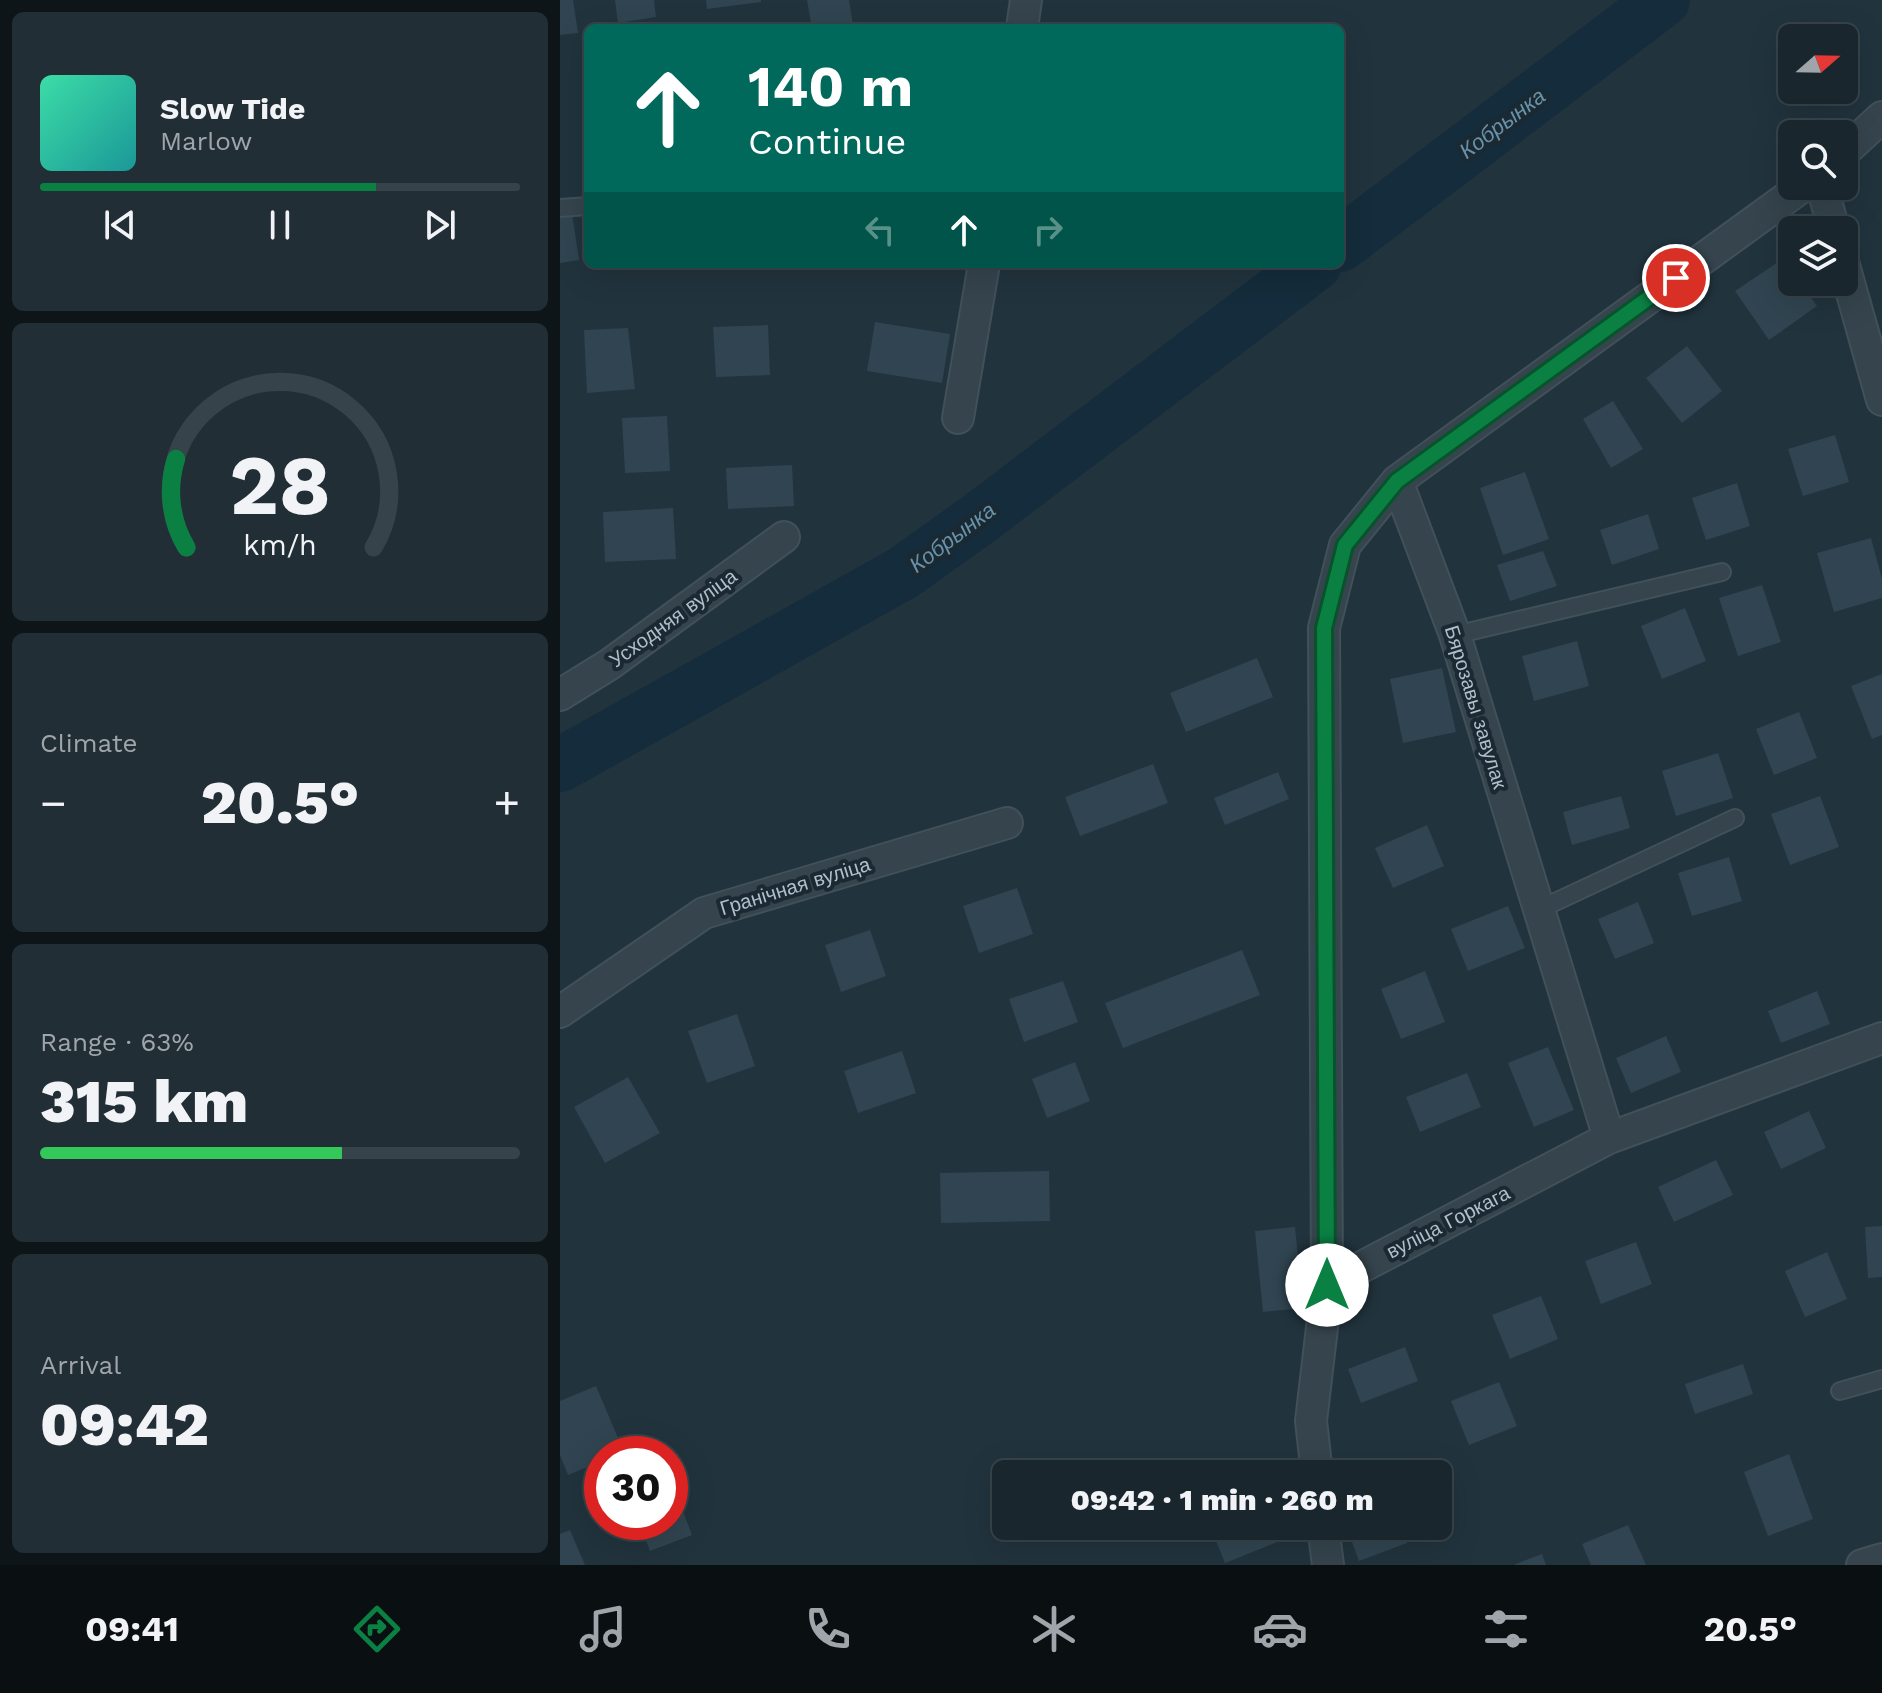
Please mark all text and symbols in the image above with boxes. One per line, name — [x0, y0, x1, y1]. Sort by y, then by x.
north arrow — [1778, 24, 1858, 104]
map controls — [1778, 24, 1858, 296]
text: 140 m — [748, 54, 913, 120]
icon: ahead — [616, 56, 720, 160]
water label: Кобрынка — [1455, 83, 1550, 164]
text: Slow Tide — [160, 91, 305, 126]
button: search — [1778, 120, 1858, 200]
text: Continue — [748, 121, 906, 163]
text: Marlow — [160, 126, 252, 156]
icon: previous — [98, 203, 142, 247]
icon: pause — [258, 203, 302, 247]
icon: next — [418, 203, 462, 247]
icon: left — [858, 208, 902, 252]
icon: ahead — [942, 208, 986, 252]
icon: right — [1026, 208, 1070, 252]
button: layers — [1778, 216, 1858, 296]
pin — [1642, 244, 1710, 312]
icon: arrive — [1654, 256, 1698, 300]
text: 28 — [229, 436, 331, 533]
water label: Кобрынка — [905, 497, 1000, 578]
text: km/h — [243, 528, 317, 562]
street label: Усходняя вуліца — [605, 563, 742, 672]
street label: Бярозавы завулак — [1440, 622, 1512, 792]
text: Climate — [40, 728, 138, 758]
text: 20.5° — [201, 767, 359, 838]
text: − — [40, 777, 67, 829]
text: + — [493, 777, 520, 829]
street label: Гранічная вуліца — [717, 851, 874, 920]
text: Range · 63% — [40, 1027, 194, 1057]
text: 315 km — [40, 1066, 248, 1137]
street label: вуліца Горкага — [1382, 1180, 1514, 1263]
position arrow — [1285, 1243, 1369, 1327]
text: Arrival — [40, 1350, 121, 1380]
text: 09:42 — [40, 1389, 209, 1460]
speed limit sign: 30 — [584, 1436, 688, 1540]
text: 09:42 · 1 min · 260 m — [1070, 1482, 1374, 1517]
icon: directions — [349, 1601, 405, 1657]
icon: music — [575, 1601, 631, 1657]
icon: phone — [800, 1601, 856, 1657]
icon: climate — [1026, 1601, 1082, 1657]
icon: car — [1252, 1601, 1308, 1657]
icon: filters — [1478, 1601, 1534, 1657]
text: 09:41 — [85, 1608, 179, 1650]
text: 20.5° — [1704, 1608, 1797, 1650]

